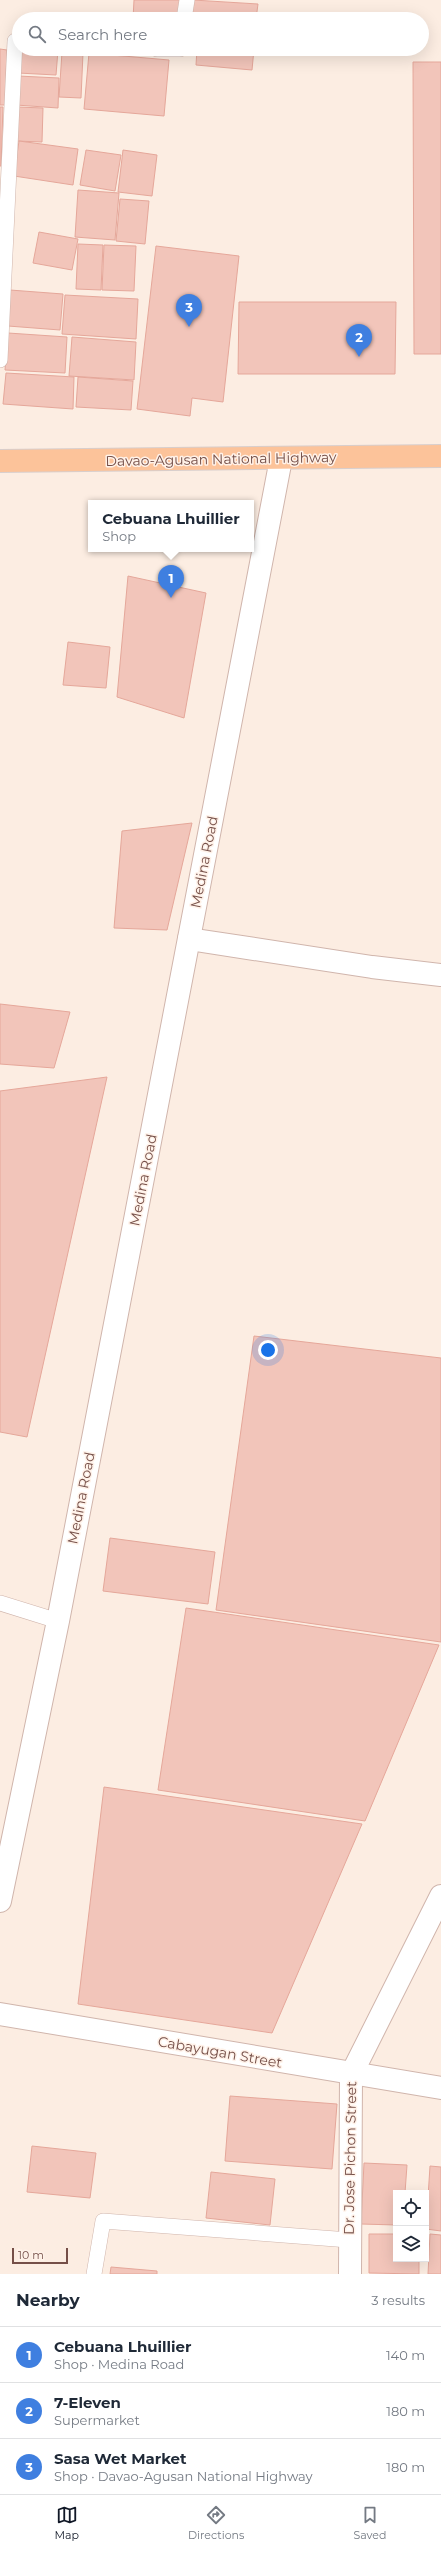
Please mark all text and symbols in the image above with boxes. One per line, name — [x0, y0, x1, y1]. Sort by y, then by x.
search box — [12, 12, 429, 56]
icon: search — [26, 23, 48, 45]
text: Search here — [58, 25, 147, 44]
pin: 3 — [176, 294, 202, 327]
pin: 2 — [346, 324, 372, 357]
street label: Davao-Agusan National Highway — [105, 448, 337, 470]
popup — [88, 500, 254, 552]
text: Cebuana Lhuillier — [102, 509, 240, 528]
text: Shop — [102, 528, 136, 544]
pin: 1 — [158, 565, 184, 598]
street label: Medina Road — [186, 815, 222, 909]
street label: Medina Road — [125, 1133, 161, 1227]
your location — [258, 1340, 278, 1360]
street label: Medina Road — [63, 1451, 99, 1545]
street label: Cabayugan Street — [156, 2032, 284, 2072]
street label: Dr. Jose Pichon Street — [340, 2081, 360, 2235]
map controls — [393, 2190, 429, 2262]
button: locate — [393, 2190, 429, 2226]
button: layers — [393, 2226, 429, 2262]
scale bar — [12, 2246, 68, 2265]
text: 10 m — [18, 2248, 44, 2262]
text: Nearby — [16, 2290, 80, 2310]
text: 3 results — [371, 2292, 425, 2308]
text: Cebuana Lhuillier — [54, 2337, 192, 2356]
text: 1 — [26, 2347, 32, 2363]
text: 140 m — [386, 2347, 425, 2363]
text: Shop · Medina Road — [54, 2356, 184, 2372]
text: 7-Eleven — [54, 2393, 121, 2412]
text: 2 — [25, 2403, 33, 2419]
text: 180 m — [386, 2403, 425, 2419]
text: Supermarket — [54, 2412, 140, 2428]
text: Sasa Wet Market — [54, 2449, 187, 2468]
text: 3 — [25, 2459, 33, 2475]
text: 180 m — [386, 2459, 425, 2475]
text: Shop · Davao-Agusan National Highway — [54, 2468, 313, 2484]
tab: Map — [55, 2504, 79, 2542]
tab: Directions — [188, 2504, 244, 2542]
tab: Saved — [353, 2504, 386, 2542]

